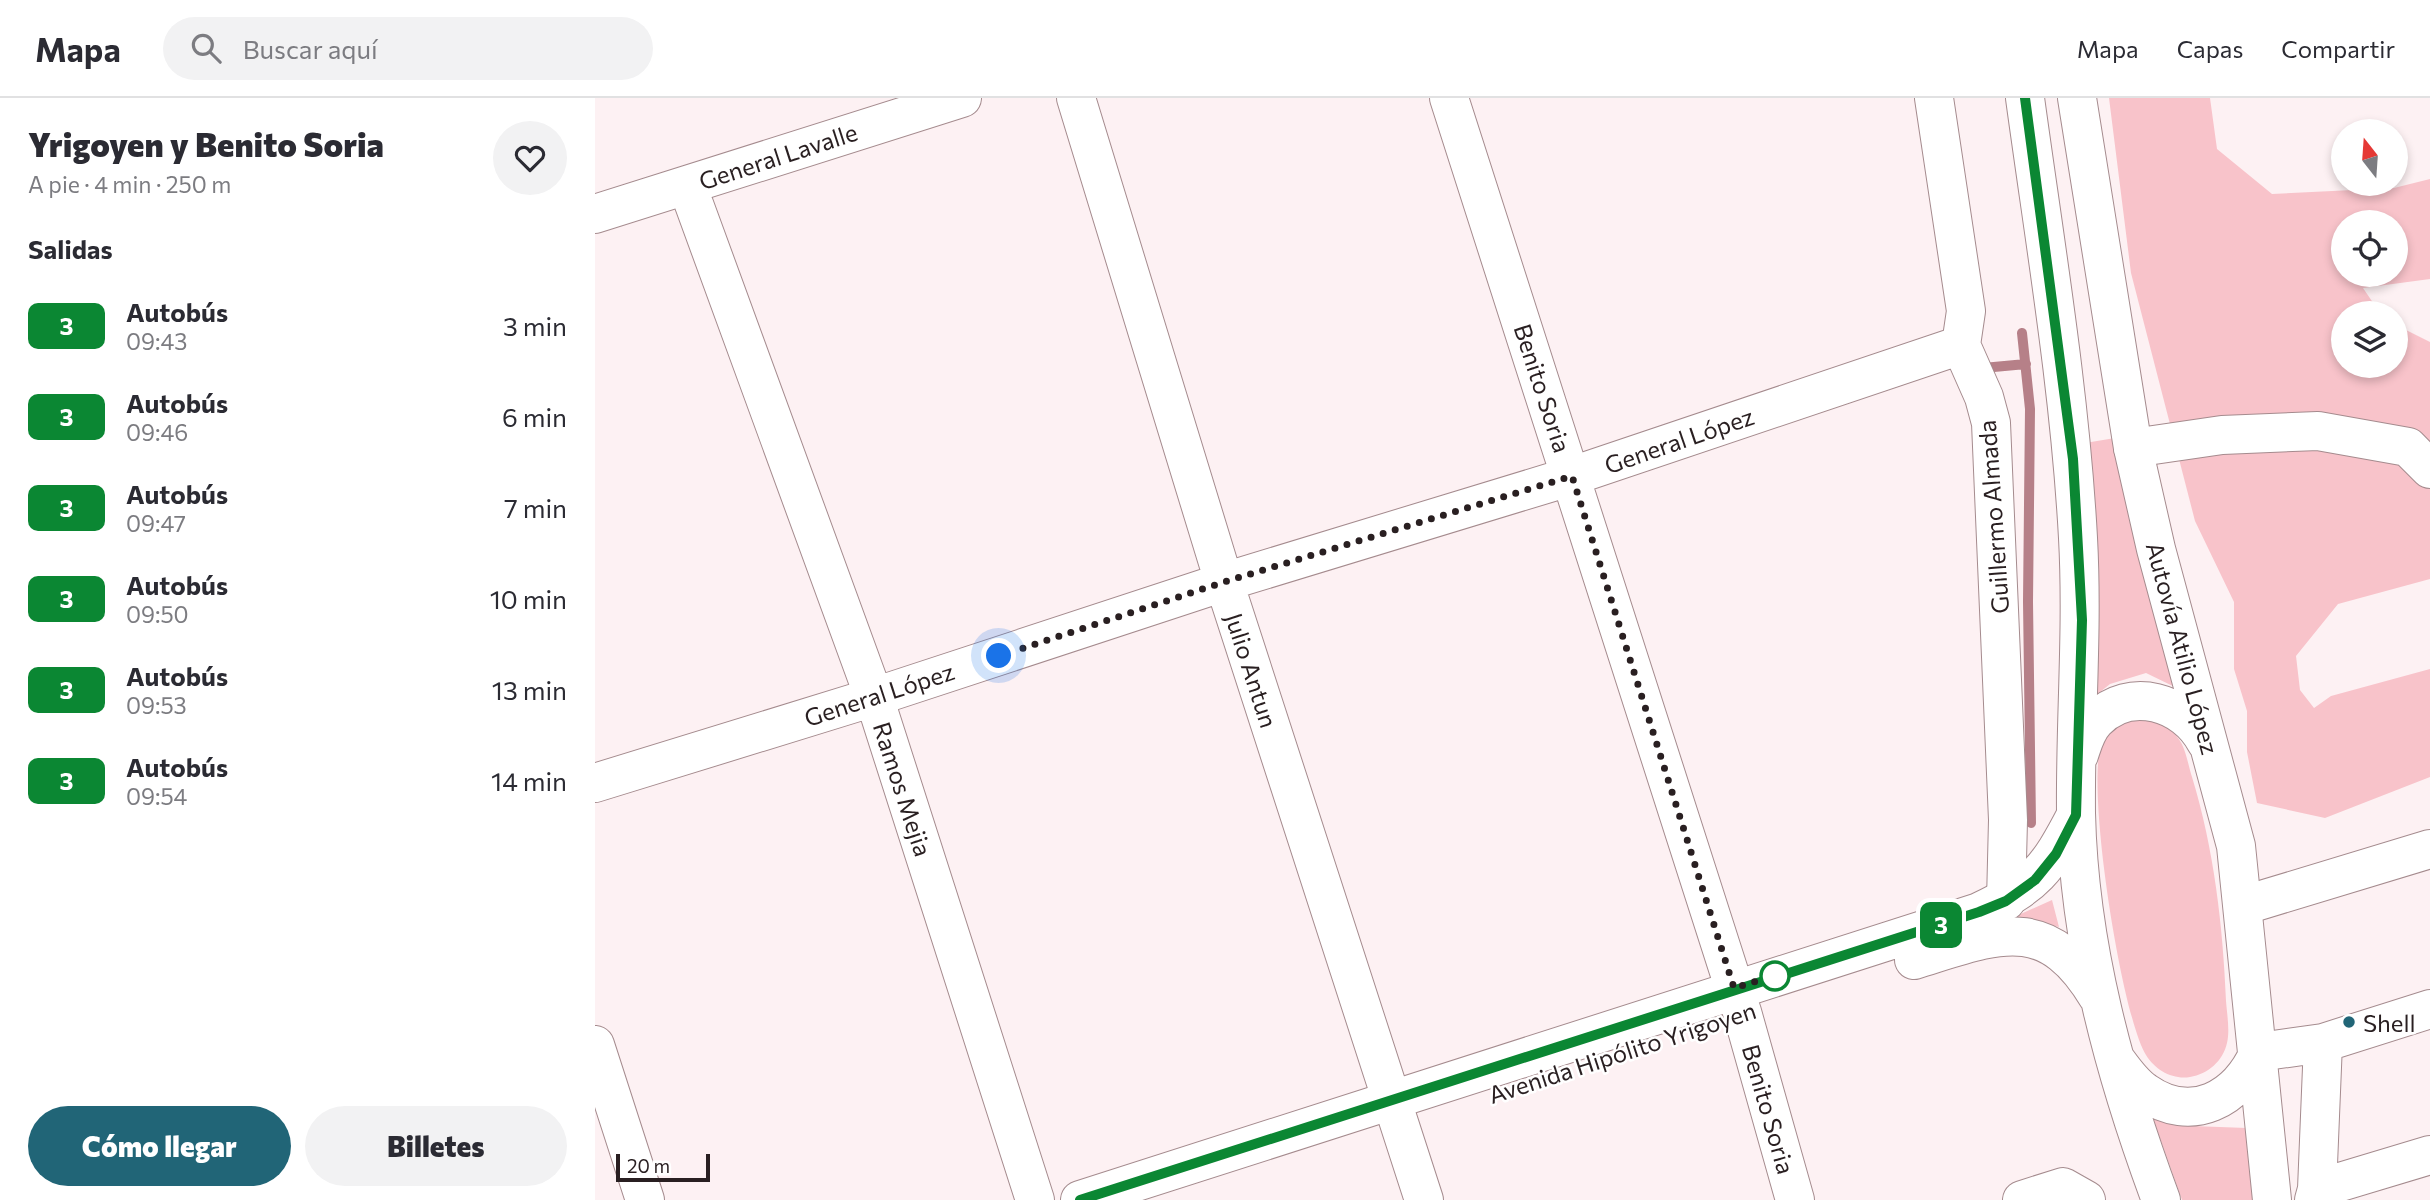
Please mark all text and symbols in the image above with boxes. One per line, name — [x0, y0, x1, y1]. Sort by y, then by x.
search box — [163, 17, 653, 80]
text: Mapa — [35, 28, 121, 69]
icon: search — [187, 29, 225, 67]
text: Buscar aquí — [243, 33, 378, 64]
text: Mapa — [2077, 34, 2139, 63]
text: Capas — [2177, 34, 2243, 63]
text: Compartir — [2281, 34, 2395, 63]
street label: General Lavalle — [695, 117, 861, 195]
north arrow — [2331, 119, 2408, 196]
map controls — [2331, 119, 2408, 378]
button: heart — [493, 121, 567, 195]
text: Yrigoyen y Benito Soria — [28, 123, 384, 164]
text: A pie · 4 min · 250 m — [28, 170, 231, 198]
button: locate — [2331, 210, 2408, 287]
text: Salidas — [28, 233, 113, 264]
text: Autobús — [126, 296, 228, 327]
button: layers — [2331, 301, 2408, 378]
text: 3 min — [503, 310, 567, 341]
text: 3 — [60, 311, 73, 340]
street label: Benito Soria — [1509, 320, 1577, 456]
text: 09:43 — [126, 327, 187, 355]
text: Autobús — [126, 387, 228, 418]
text: 6 min — [502, 401, 567, 432]
street label: General López — [1600, 401, 1758, 479]
text: 3 — [60, 402, 73, 431]
text: 09:46 — [126, 418, 188, 446]
street label: Guillermo Almada — [1972, 419, 2014, 615]
text: Autobús — [126, 478, 228, 509]
text: 7 min — [504, 492, 567, 523]
text: 3 — [60, 493, 73, 522]
text: 09:47 — [126, 509, 186, 537]
street label: Autovía Atilio López — [2141, 539, 2225, 757]
text: Autobús — [126, 569, 228, 600]
text: 10 min — [490, 583, 567, 614]
text: 3 — [60, 584, 73, 613]
text: 09:50 — [126, 600, 189, 628]
street label: Julio Antun — [1220, 609, 1284, 731]
your location — [981, 638, 1016, 673]
street label: General López — [800, 656, 958, 732]
text: Autobús — [126, 660, 228, 691]
text: 13 min — [492, 674, 567, 705]
text: 3 — [60, 675, 73, 704]
text: 09:53 — [126, 691, 187, 719]
street label: Ramos Mejia — [868, 718, 938, 860]
text: Autobús — [126, 751, 228, 782]
text: 14 min — [491, 765, 567, 796]
text: 3 — [60, 766, 73, 795]
text: 09:54 — [126, 782, 187, 810]
line badge: 3 — [1918, 902, 1964, 948]
text: 3 — [1934, 910, 1948, 939]
unlabelled marker — [1760, 961, 1790, 991]
street label: Avenida Hipólito Yrigoyen — [1485, 995, 1759, 1109]
place label: Shell — [2363, 1008, 2416, 1037]
marker: Shell — [2341, 1014, 2357, 1030]
street label: Benito Soria — [1737, 1041, 1801, 1177]
button: Cómo llegar — [28, 1106, 291, 1186]
button: Billetes — [305, 1106, 567, 1186]
scale bar — [616, 1151, 711, 1183]
text: 20 m — [627, 1154, 670, 1177]

